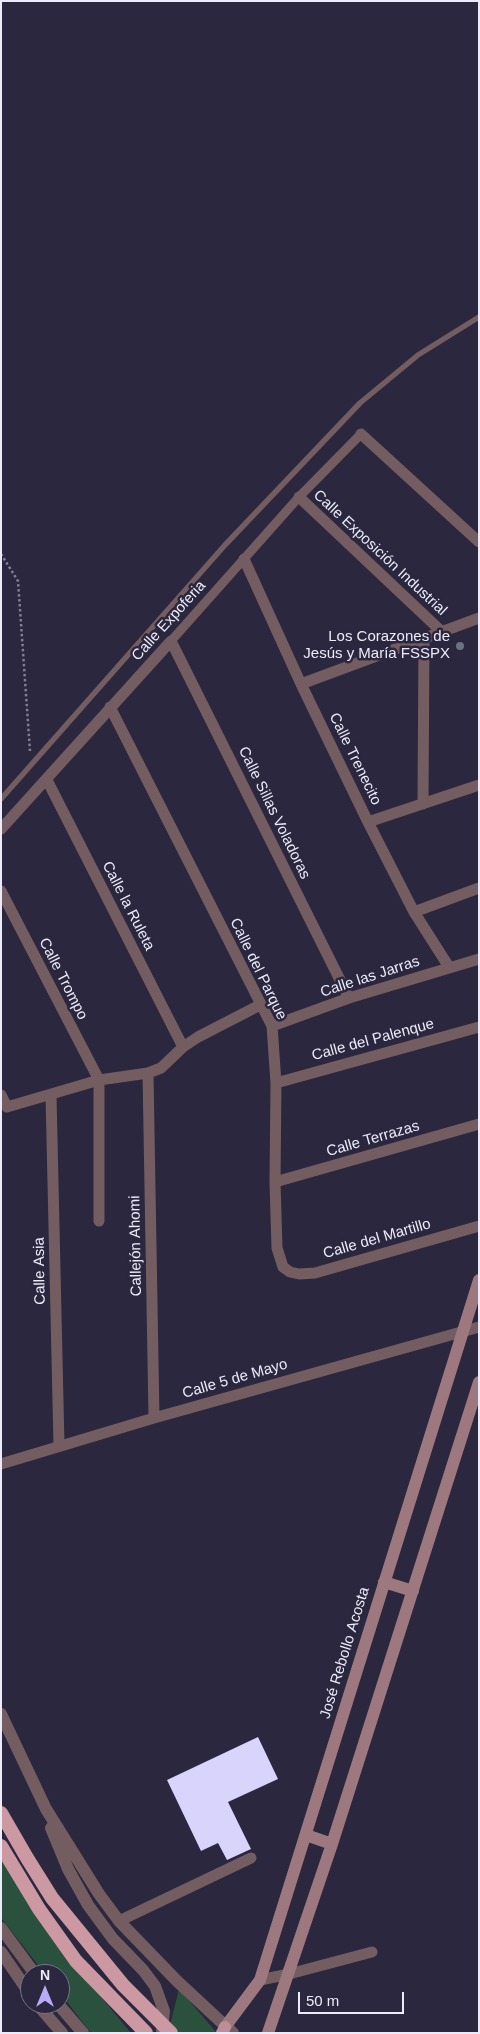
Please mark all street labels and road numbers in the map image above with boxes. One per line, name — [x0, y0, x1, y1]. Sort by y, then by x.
street label: Calle Exposición Industrial — [310, 486, 450, 620]
street label: Calle Expoferia — [128, 577, 210, 665]
street label: Calle Trenecito — [325, 710, 385, 808]
street label: Calle Sillas Voladoras — [234, 744, 314, 882]
street label: Calle la Ruleta — [98, 858, 158, 954]
street label: Calle del Parque — [226, 915, 290, 1023]
street label: Calle Trompo — [35, 935, 91, 1023]
street label: Calle las Jarras — [318, 952, 422, 1002]
street label: Calle del Palenque — [310, 1015, 436, 1065]
street label: Calle Terrazas — [324, 1117, 422, 1161]
street label: Callejón Ahomi — [126, 1195, 146, 1297]
street label: Calle del Martillo — [321, 1215, 433, 1263]
street label: Calle Asia — [30, 1237, 50, 1305]
street label: Calle 5 de Mayo — [180, 1355, 290, 1403]
street label: José Rebollo Acosta — [316, 1585, 374, 1721]

